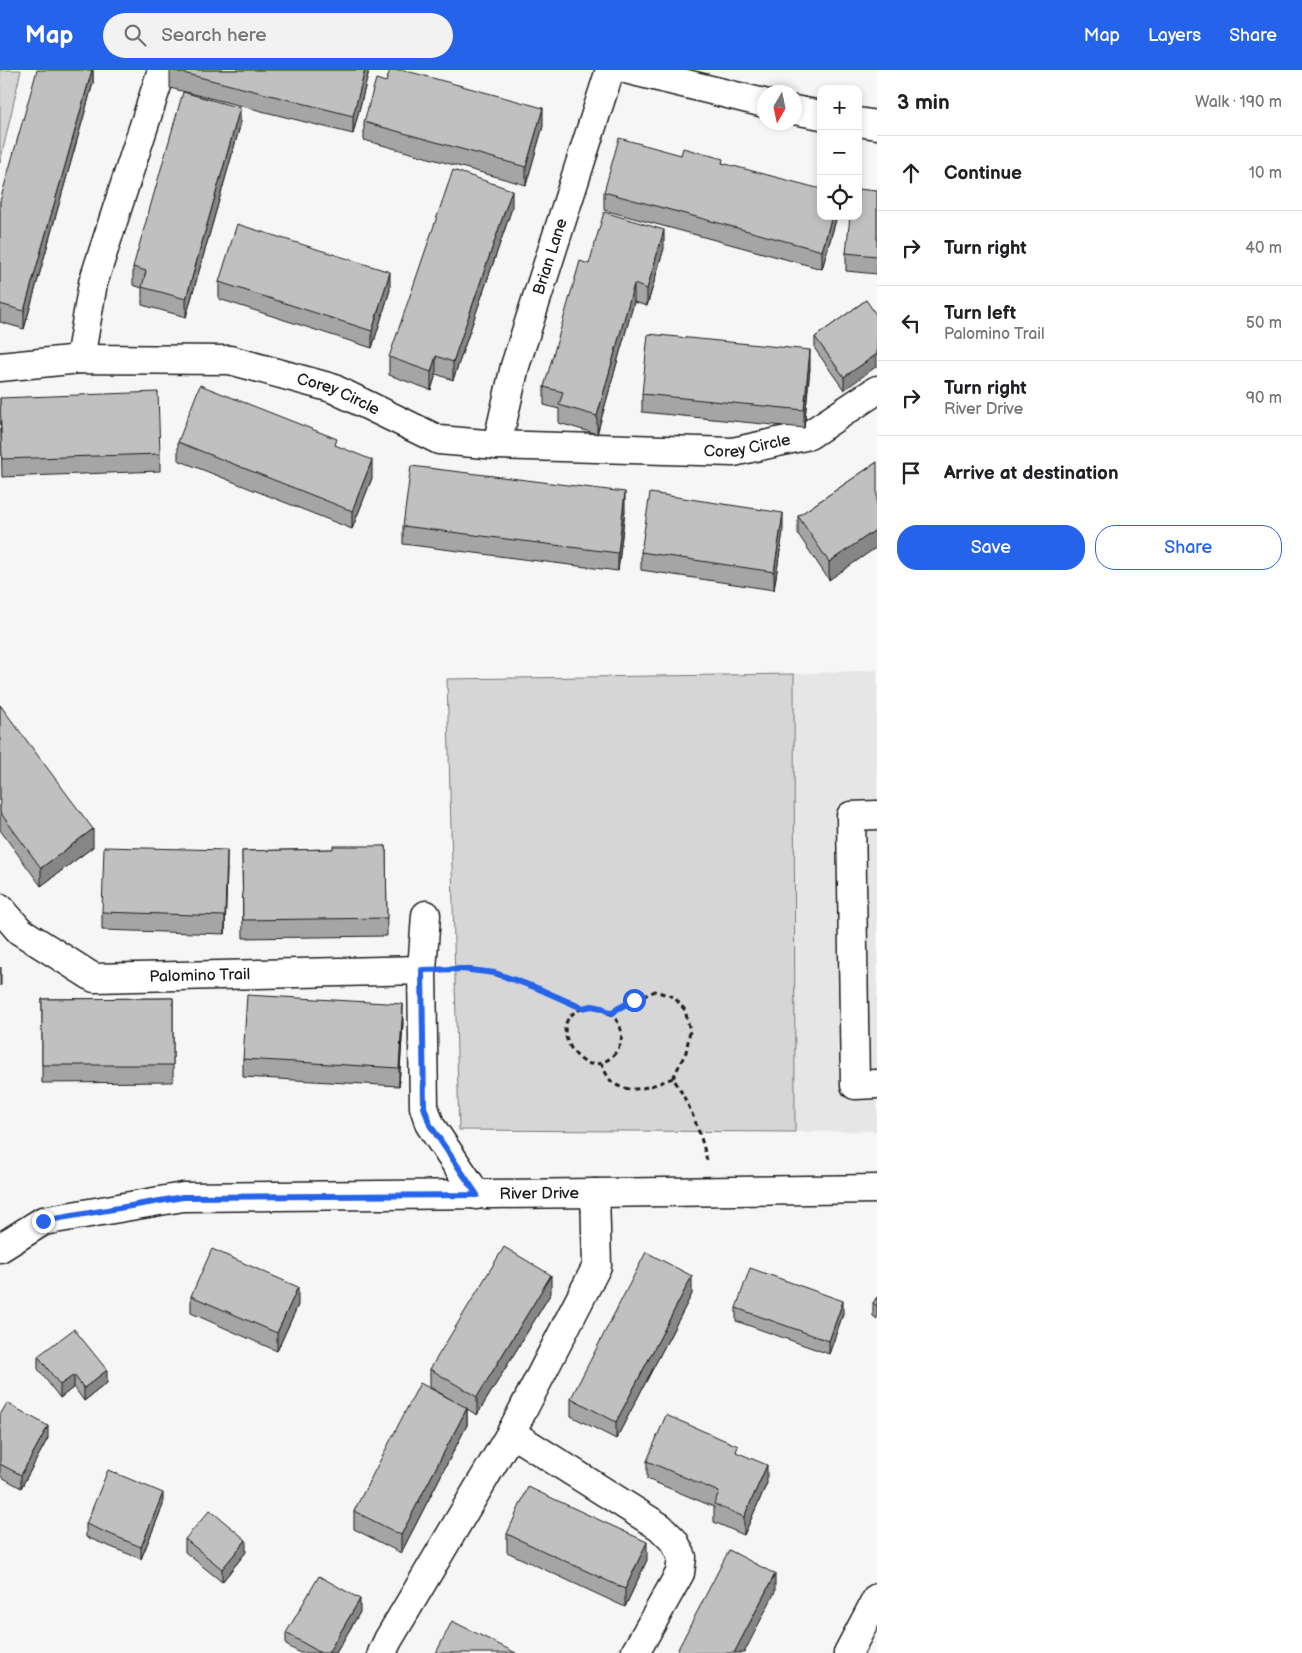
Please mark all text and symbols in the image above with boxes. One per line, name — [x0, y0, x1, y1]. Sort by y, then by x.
search box — [103, 13, 453, 58]
text: Map — [25, 21, 73, 50]
icon: search — [121, 21, 149, 49]
text: Search here — [161, 24, 267, 47]
text: Map — [1084, 25, 1120, 46]
text: Layers — [1148, 25, 1201, 46]
text: Share — [1229, 25, 1277, 46]
north arrow — [757, 85, 802, 130]
map controls — [817, 85, 862, 220]
button: + — [817, 85, 862, 130]
text: 3 min — [897, 90, 950, 115]
text: Walk · 190 m — [1195, 93, 1282, 112]
button: − — [817, 130, 862, 175]
icon: ahead — [897, 159, 925, 187]
text: Continue — [944, 162, 1022, 185]
text: 10 m — [1249, 164, 1282, 183]
button: locate — [817, 175, 862, 220]
street label: Brian Lane — [529, 215, 571, 297]
icon: right — [897, 234, 925, 262]
text: Turn right — [944, 237, 1027, 260]
text: 40 m — [1245, 239, 1282, 258]
text: Turn left — [944, 302, 1016, 325]
icon: left — [897, 309, 925, 337]
text: 50 m — [1246, 314, 1282, 333]
text: Palomino Trail — [944, 325, 1045, 344]
street label: Corey Circle — [295, 369, 383, 419]
text: Turn right — [944, 377, 1027, 400]
icon: right — [897, 384, 925, 412]
text: 90 m — [1246, 389, 1282, 408]
text: River Drive — [944, 400, 1023, 419]
street label: Corey Circle — [703, 430, 793, 462]
icon: arrive — [897, 459, 925, 487]
text: Arrive at destination — [944, 462, 1119, 485]
button: Save — [897, 525, 1085, 570]
button: Share — [1095, 525, 1282, 570]
street label: Palomino Trail — [149, 965, 250, 986]
route start — [623, 989, 646, 1012]
street label: River Drive — [499, 1184, 579, 1203]
route end — [32, 1210, 55, 1233]

